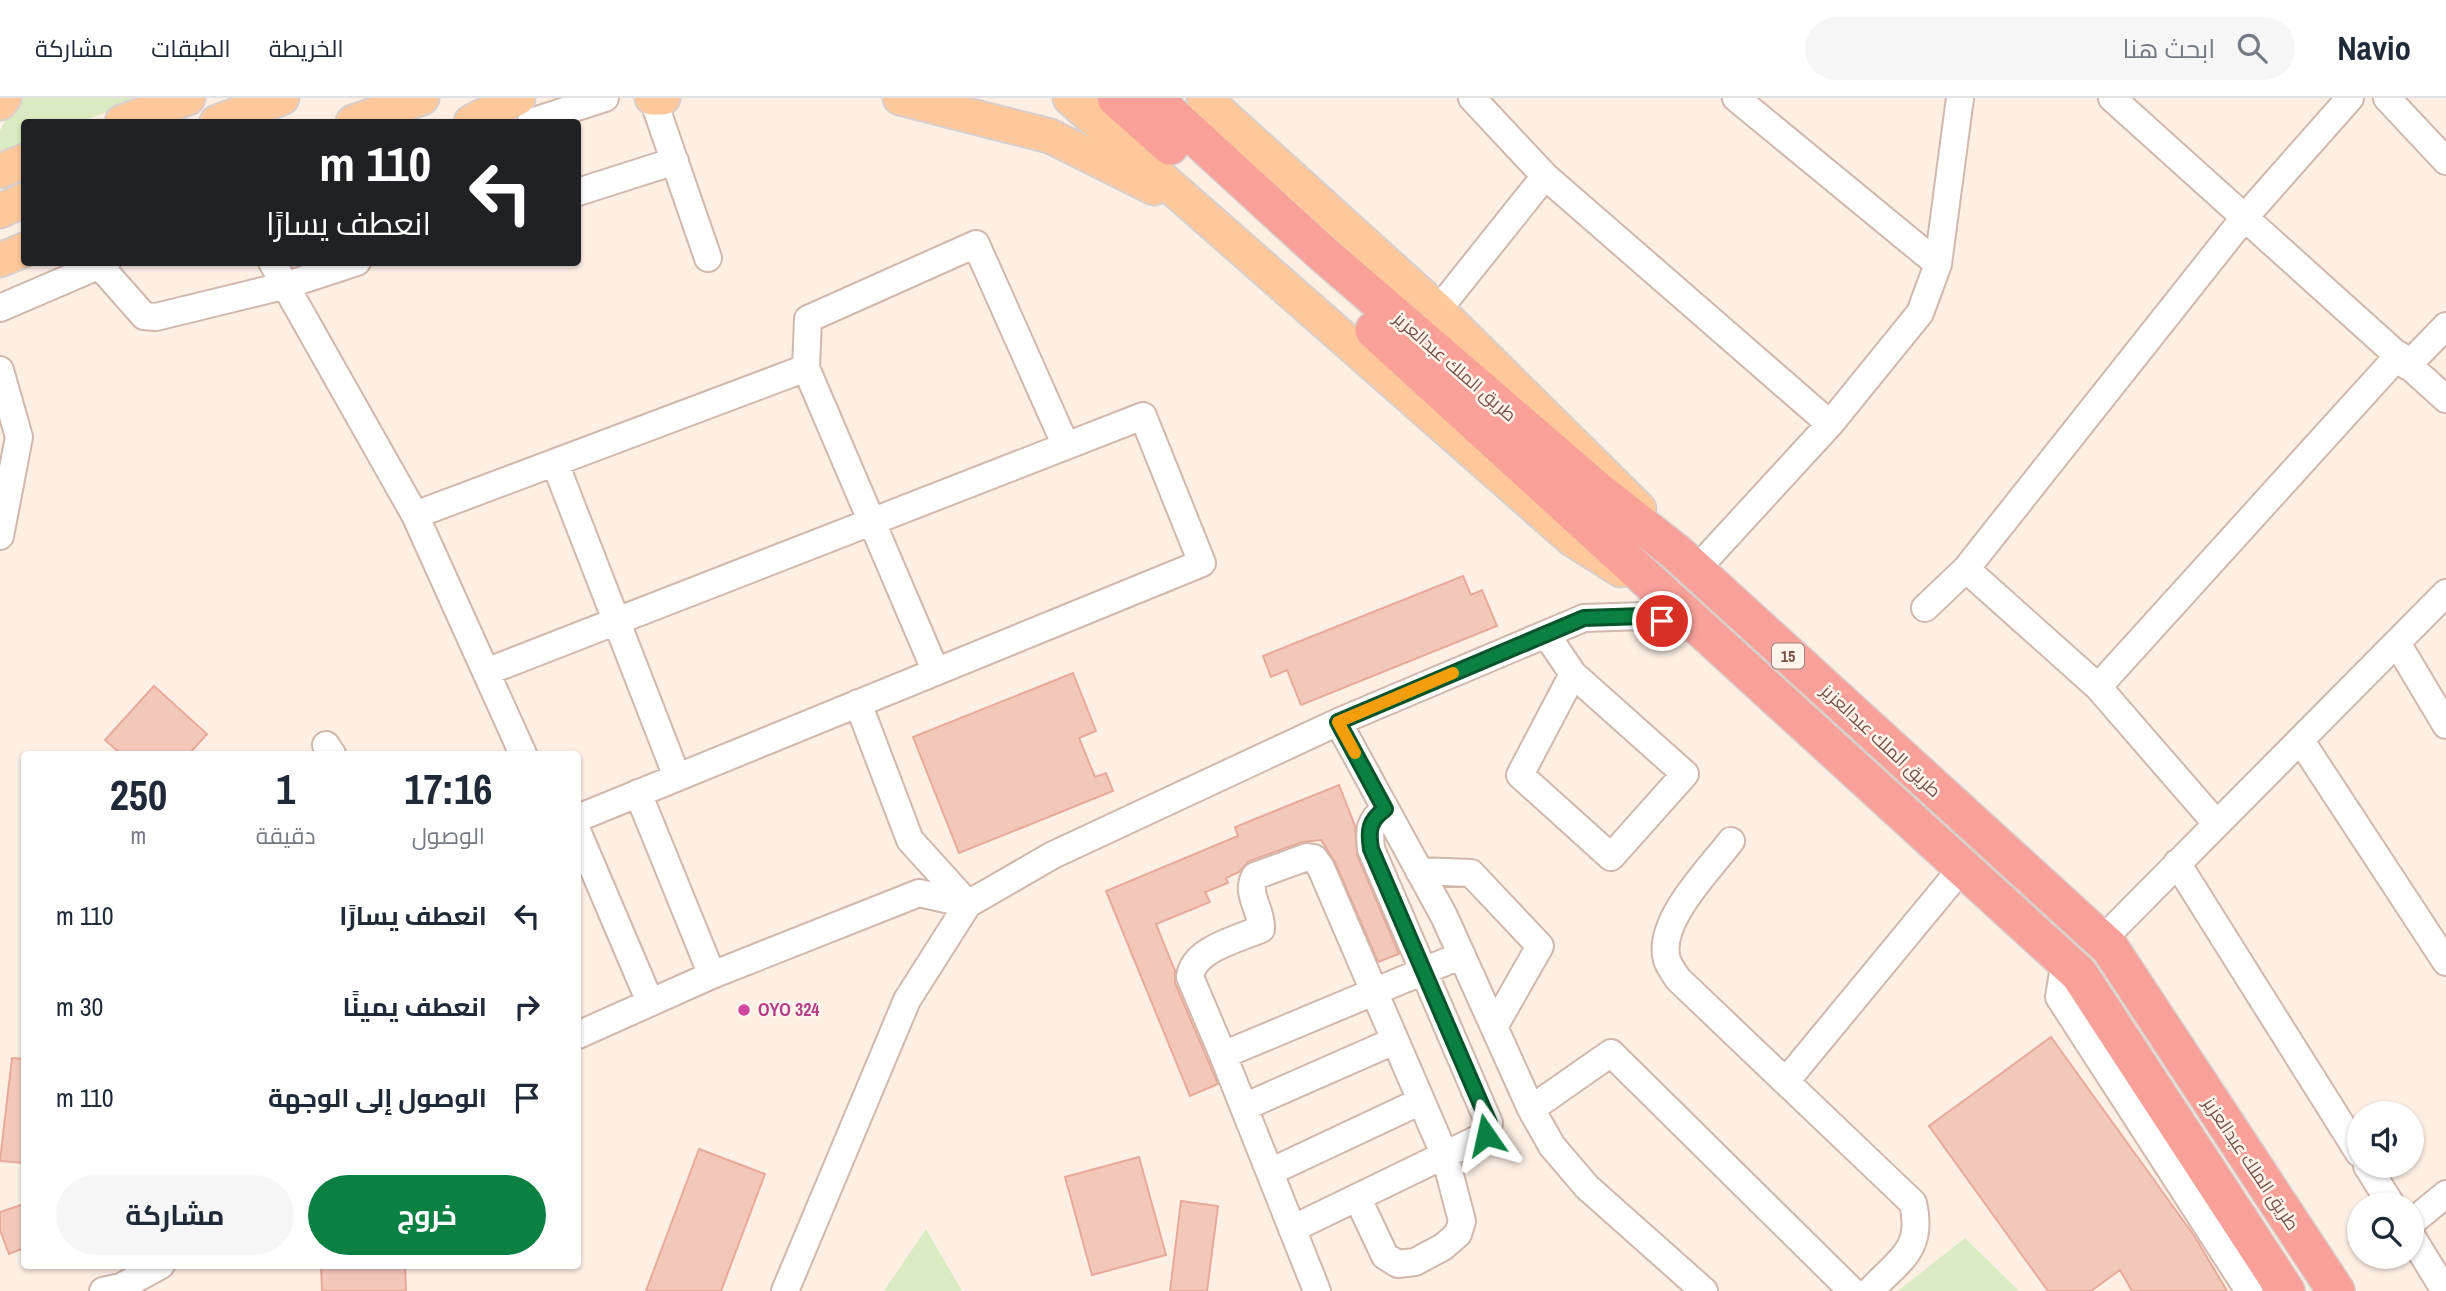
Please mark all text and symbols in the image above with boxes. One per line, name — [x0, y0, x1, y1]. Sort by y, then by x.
search box — [1805, 17, 2295, 80]
text: Navio — [2337, 26, 2411, 70]
icon: search — [2233, 29, 2271, 67]
text: ابحث هنا — [2123, 31, 2215, 66]
text: مشاركة — [35, 32, 113, 64]
text: الطبقات — [151, 32, 231, 64]
text: الخريطة — [269, 32, 344, 64]
text: 110 m — [319, 130, 431, 196]
icon: left — [455, 147, 546, 238]
text: انعطف يسارًا — [266, 202, 431, 245]
street label: طريق الملك عبدالعزيز — [1388, 306, 1522, 427]
pin — [1632, 591, 1692, 651]
icon: arrive — [1643, 602, 1681, 640]
road number: 15 — [1772, 643, 1804, 668]
street label: طريق الملك عبدالعزيز — [1815, 678, 1947, 803]
text: 1 — [276, 761, 295, 817]
text: 17:16 — [404, 761, 492, 817]
text: 250 — [110, 767, 167, 823]
text: m — [131, 820, 146, 851]
text: دقيقة — [256, 820, 316, 851]
text: الوصول — [412, 820, 485, 851]
icon: left — [508, 897, 546, 935]
text: 110 m — [56, 898, 114, 933]
text: انعطف يسارًا — [339, 898, 487, 933]
icon: right — [508, 988, 546, 1026]
text: 30 m — [56, 989, 103, 1024]
text: انعطف يمينًا — [342, 989, 487, 1024]
place label: OYO 324 — [758, 997, 820, 1022]
marker: OYO 324 — [736, 1002, 752, 1018]
icon: arrive — [508, 1079, 546, 1117]
text: 110 m — [56, 1080, 114, 1115]
text: الوصول إلى الوجهة — [268, 1080, 487, 1115]
street label: طريق الملك عبدالعزيز — [2197, 1091, 2305, 1235]
position arrow — [1449, 1098, 1523, 1172]
map controls — [2347, 1101, 2424, 1269]
button: sound — [2347, 1101, 2424, 1178]
button: مشاركة — [56, 1175, 294, 1255]
button: خروج — [308, 1175, 546, 1255]
button: search — [2347, 1192, 2424, 1269]

